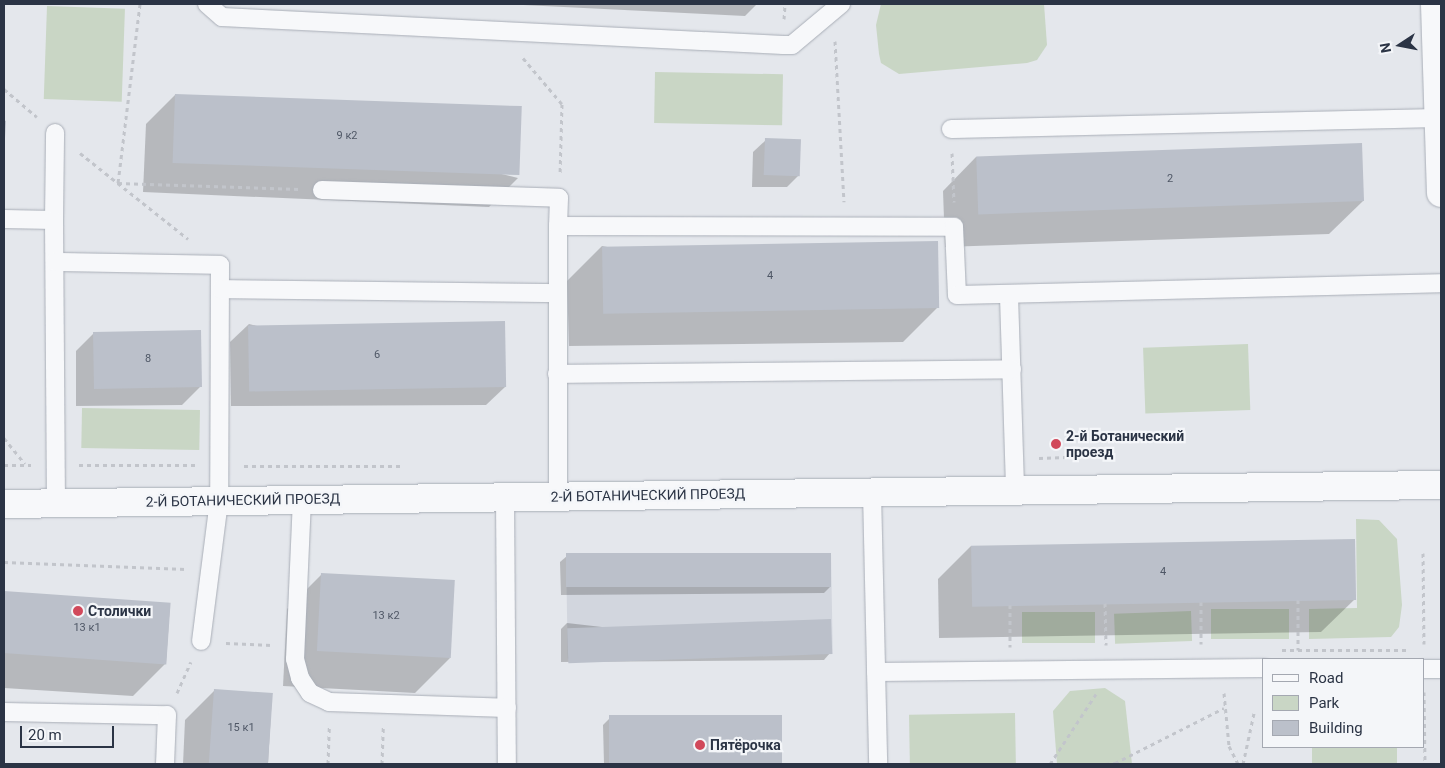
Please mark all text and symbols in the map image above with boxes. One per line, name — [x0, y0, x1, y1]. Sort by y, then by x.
north arrow — [1375, 20, 1425, 70]
text: N — [1376, 41, 1394, 54]
house number: 9 к2 — [336, 129, 358, 143]
house number: 2 — [1167, 172, 1173, 186]
house number: 4 — [767, 269, 773, 283]
house number: 6 — [374, 348, 380, 362]
house number: 8 — [145, 352, 151, 366]
place label: 2-й Ботанический проезд — [1066, 428, 1184, 461]
marker: 2-й Ботанический проезд — [1050, 438, 1062, 450]
street label: 2-Й БОТАНИЧЕСКИЙ ПРОЕЗД — [551, 485, 745, 505]
street label: 2-Й БОТАНИЧЕСКИЙ ПРОЕЗД — [146, 490, 340, 510]
house number: 4 — [1160, 565, 1166, 579]
place label: Столички — [88, 603, 151, 619]
marker: Столички — [72, 605, 84, 617]
house number: 13 к2 — [372, 609, 400, 623]
house number: 13 к1 — [73, 621, 101, 635]
legend — [1262, 658, 1425, 748]
text: Road — [1309, 669, 1343, 687]
text: Park — [1309, 694, 1339, 712]
scale bar — [22, 716, 116, 748]
text: Building — [1309, 719, 1363, 737]
house number: 15 к1 — [227, 721, 255, 735]
text: 20 m — [28, 726, 62, 744]
place label: Пятёрочка — [710, 737, 781, 753]
marker: Пятёрочка — [694, 739, 706, 751]

